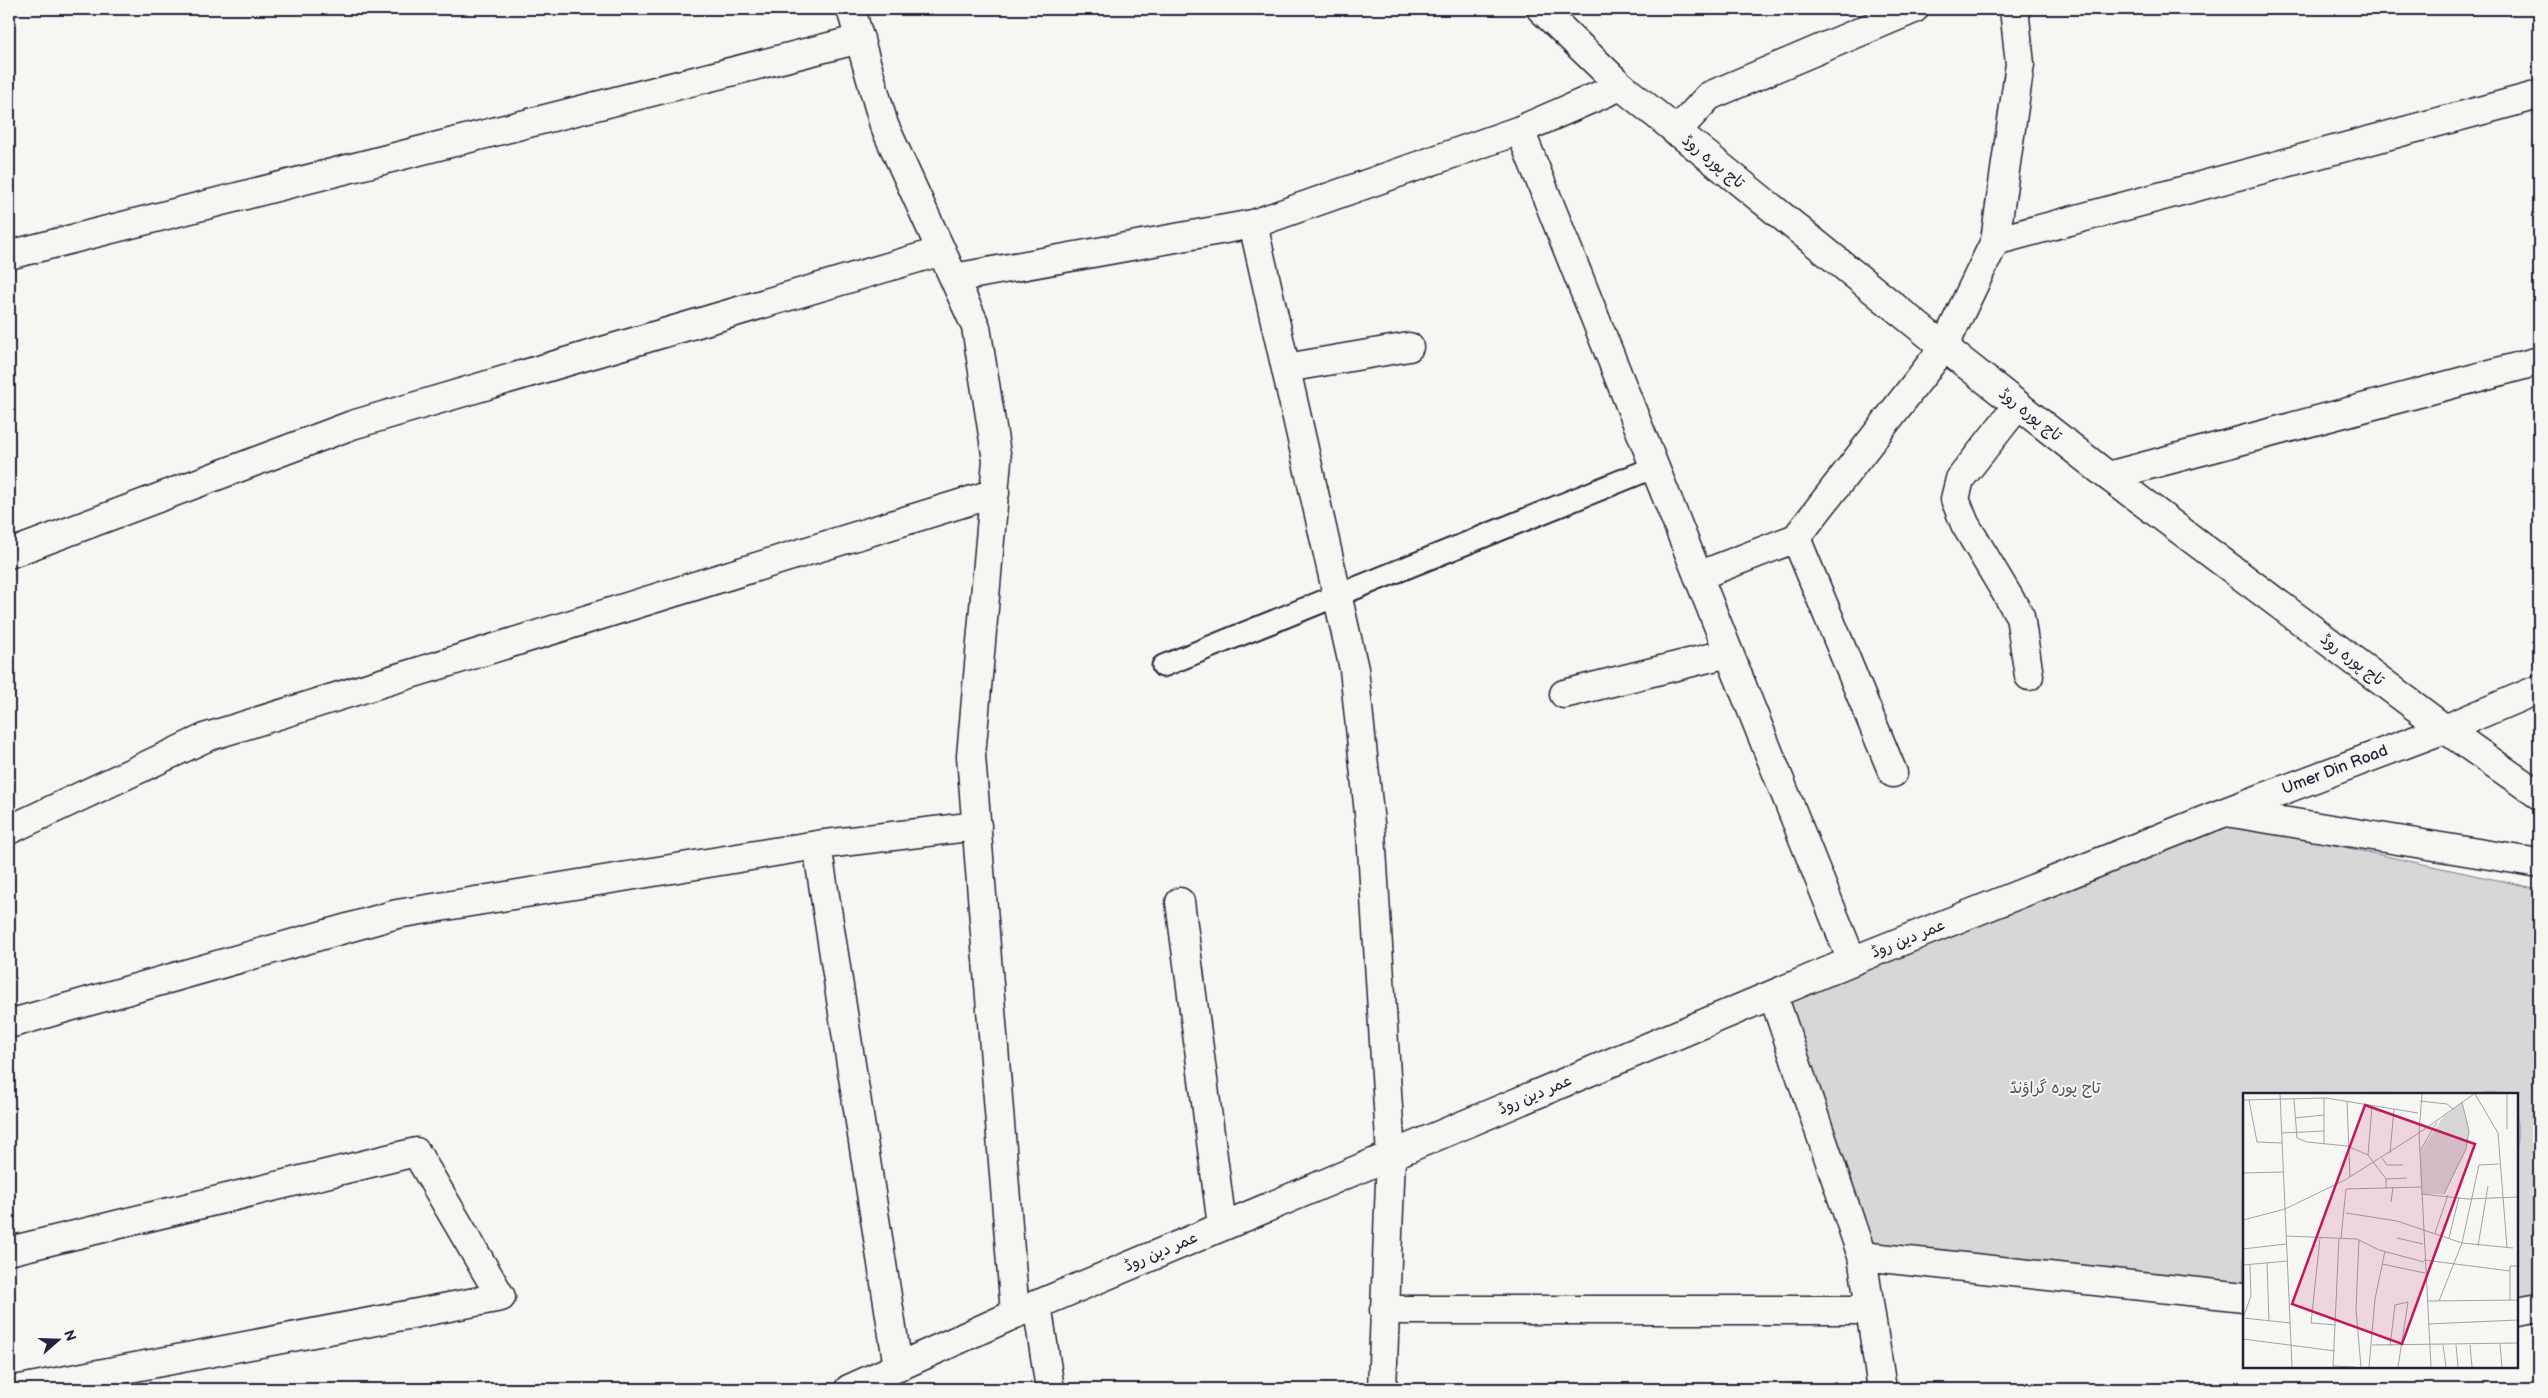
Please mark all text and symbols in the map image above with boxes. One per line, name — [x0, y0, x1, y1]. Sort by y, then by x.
street label: تاج پورہ روڈ — [1678, 131, 1748, 193]
street label: تاج پورہ روڈ — [1995, 384, 2066, 446]
street label: تاج پورہ روڈ — [2316, 630, 2388, 690]
street label: Umer Din Road — [2279, 741, 2391, 799]
street label: عمر دین روڈ — [1868, 916, 1948, 962]
street label: عمر دین روڈ — [1495, 1071, 1575, 1119]
park label: تاج پورہ گراؤنڈ — [2009, 1078, 2101, 1098]
inset map — [2243, 1093, 2518, 1368]
street label: عمر دین روڈ — [1121, 1228, 1201, 1276]
north arrow — [32, 1316, 82, 1366]
text: N — [60, 1328, 80, 1344]

